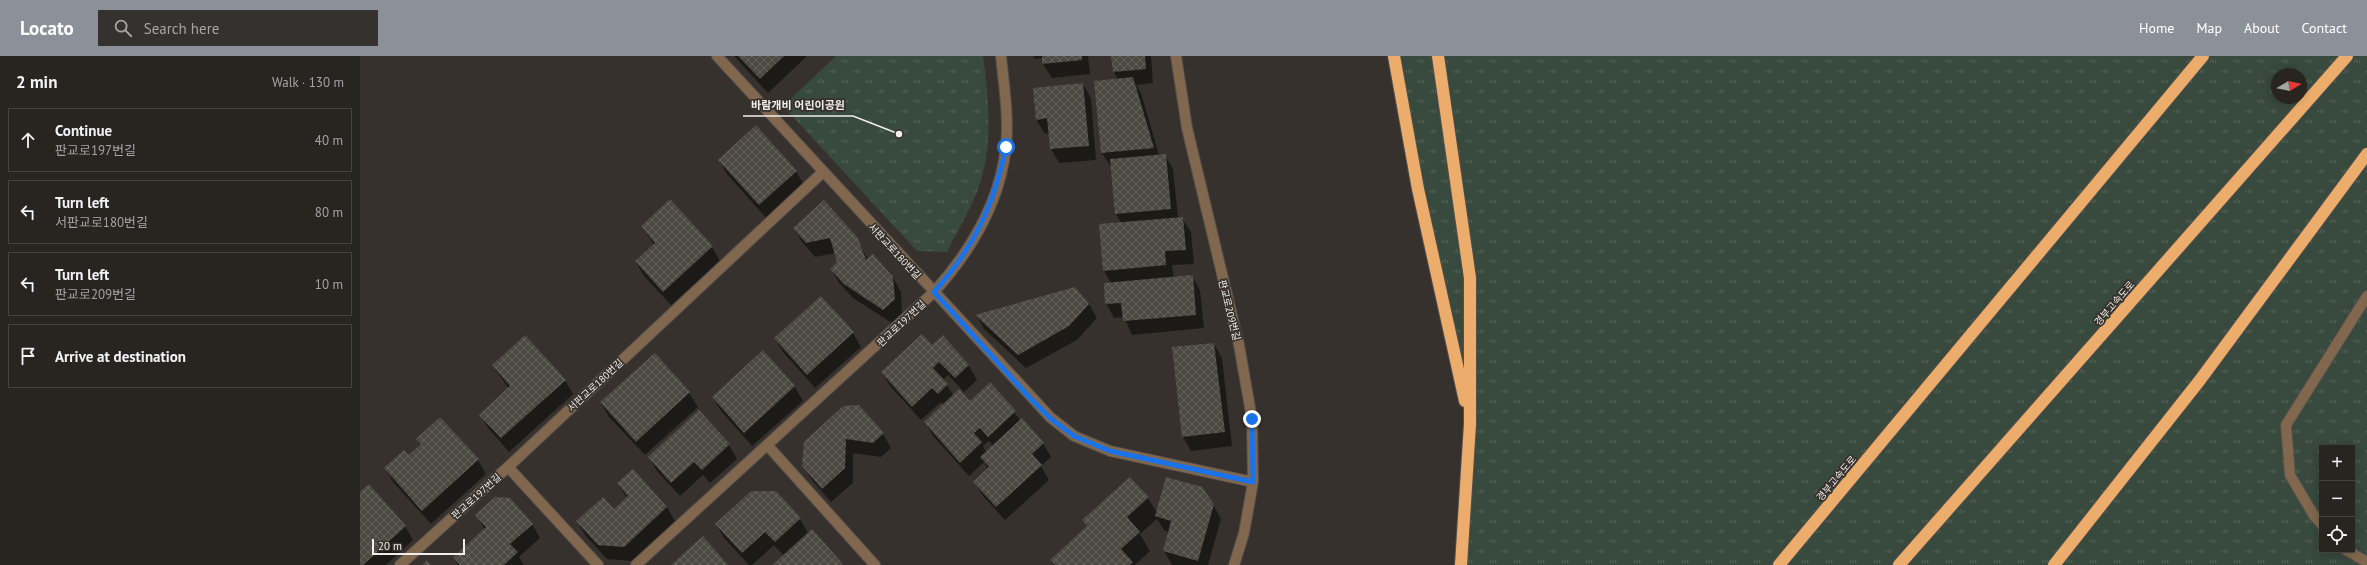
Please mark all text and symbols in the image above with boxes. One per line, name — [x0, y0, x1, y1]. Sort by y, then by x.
search box — [98, 10, 378, 46]
text: Locato — [20, 16, 74, 40]
icon: search — [112, 17, 134, 39]
text: Search here — [144, 19, 219, 38]
text: Home — [2139, 19, 2174, 37]
text: Map — [2196, 19, 2222, 37]
text: About — [2244, 19, 2280, 37]
text: Contact — [2302, 19, 2347, 37]
north arrow — [2271, 68, 2307, 104]
text: 2 min — [16, 71, 57, 93]
text: Walk · 130 m — [272, 74, 344, 91]
callout: 바람개비 어린이공원 — [743, 93, 853, 116]
text: 바람개비 어린이공원 — [751, 98, 845, 112]
text: Continue — [55, 121, 112, 140]
icon: ahead — [17, 129, 39, 151]
text: 40 m — [315, 132, 343, 149]
route start — [997, 138, 1015, 156]
text: 판교로197번길 — [55, 142, 136, 159]
text: Turn left — [55, 193, 109, 212]
icon: left — [17, 201, 39, 223]
text: 80 m — [315, 204, 343, 221]
text: 서판교로180번길 — [55, 214, 148, 231]
street label: 서판교로180번길 — [865, 221, 924, 282]
text: Turn left — [55, 265, 109, 284]
icon: left — [17, 273, 39, 295]
text: 10 m — [315, 276, 343, 293]
street label: 판교로209번길 — [1216, 278, 1243, 342]
street label: 경부고속도로 — [2091, 278, 2137, 328]
text: 판교로209번길 — [55, 286, 136, 303]
street label: 판교로197번길 — [874, 297, 929, 349]
icon: arrive — [17, 345, 39, 367]
text: Arrive at destination — [55, 347, 186, 366]
street label: 서판교로180번길 — [565, 356, 626, 415]
route end — [1243, 410, 1261, 428]
map controls — [2319, 445, 2355, 553]
button: + — [2319, 445, 2355, 481]
street label: 경부고속도로 — [1814, 453, 1859, 504]
street label: 판교로197번길 — [449, 471, 504, 522]
button: − — [2319, 481, 2355, 517]
button: locate — [2319, 517, 2355, 553]
scale bar — [372, 537, 465, 556]
text: 20 m — [378, 539, 402, 553]

